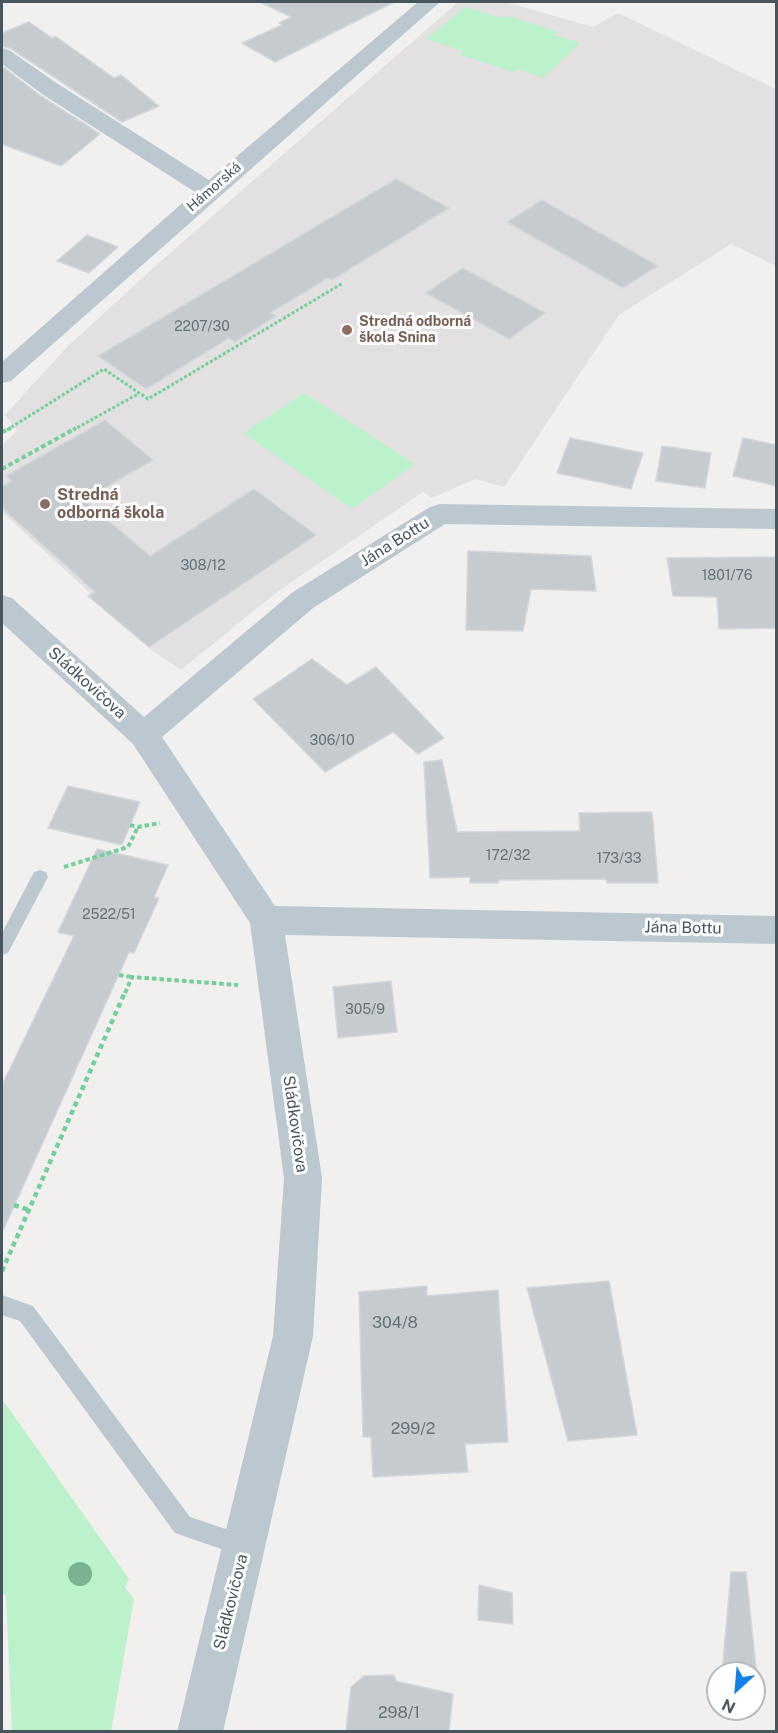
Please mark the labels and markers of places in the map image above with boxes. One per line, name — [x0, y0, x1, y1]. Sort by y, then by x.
place label: Stredná odborná škola Snina — [359, 314, 471, 346]
marker: Stredná odborná škola Snina — [340, 323, 354, 337]
place label: Stredná odborná škola — [57, 485, 164, 523]
marker: Stredná odborná škola — [38, 497, 52, 511]

